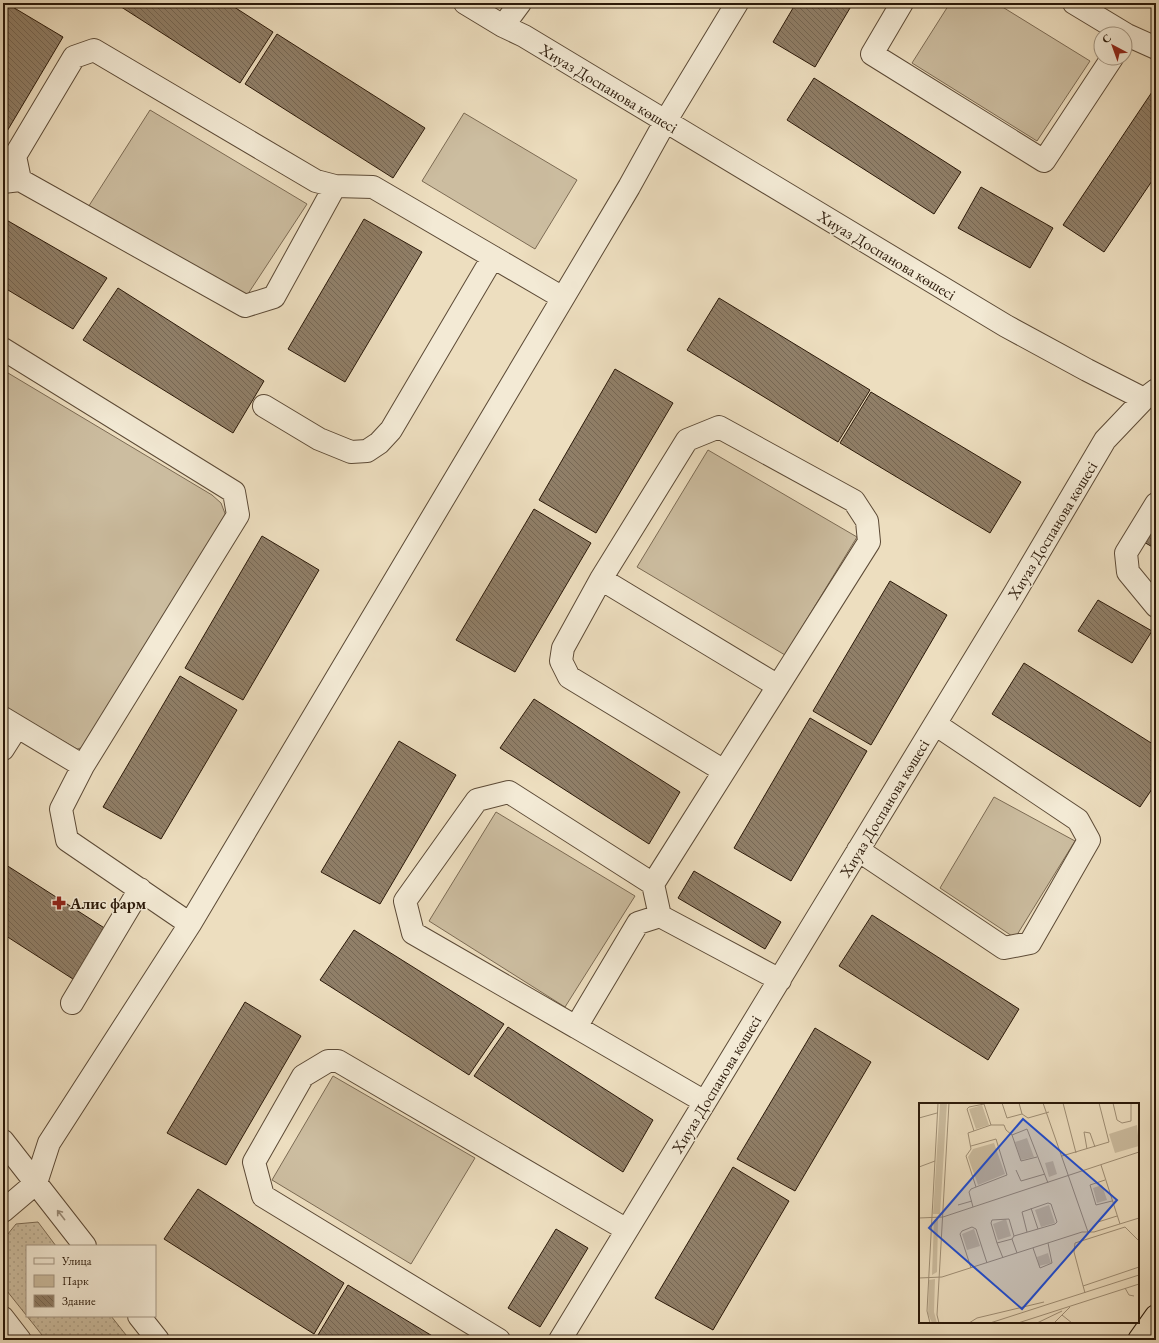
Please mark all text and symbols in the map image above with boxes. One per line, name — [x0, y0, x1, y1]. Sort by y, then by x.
north arrow — [1093, 26, 1133, 66]
text: С — [1099, 30, 1114, 46]
street label: Хиуаз Доспанова көшесі — [535, 38, 682, 138]
street label: Хиуаз Доспанова көшесі — [813, 205, 960, 305]
street label: Хиуаз Доспанова көшесі — [1002, 457, 1102, 604]
street label: Хиуаз Доспанова көшесі — [834, 735, 934, 882]
place label: Алис фарм — [69, 893, 147, 914]
pharmacy icon: Алис фарм — [51, 895, 67, 911]
street label: Хиуаз Доспанова көшесі — [666, 1011, 766, 1158]
inset map — [919, 1103, 1139, 1323]
one-way arrow — [57, 1210, 65, 1221]
legend — [26, 1245, 156, 1317]
text: Улица — [61, 1253, 92, 1269]
text: Парк — [62, 1273, 89, 1289]
text: Здание — [62, 1293, 96, 1309]

